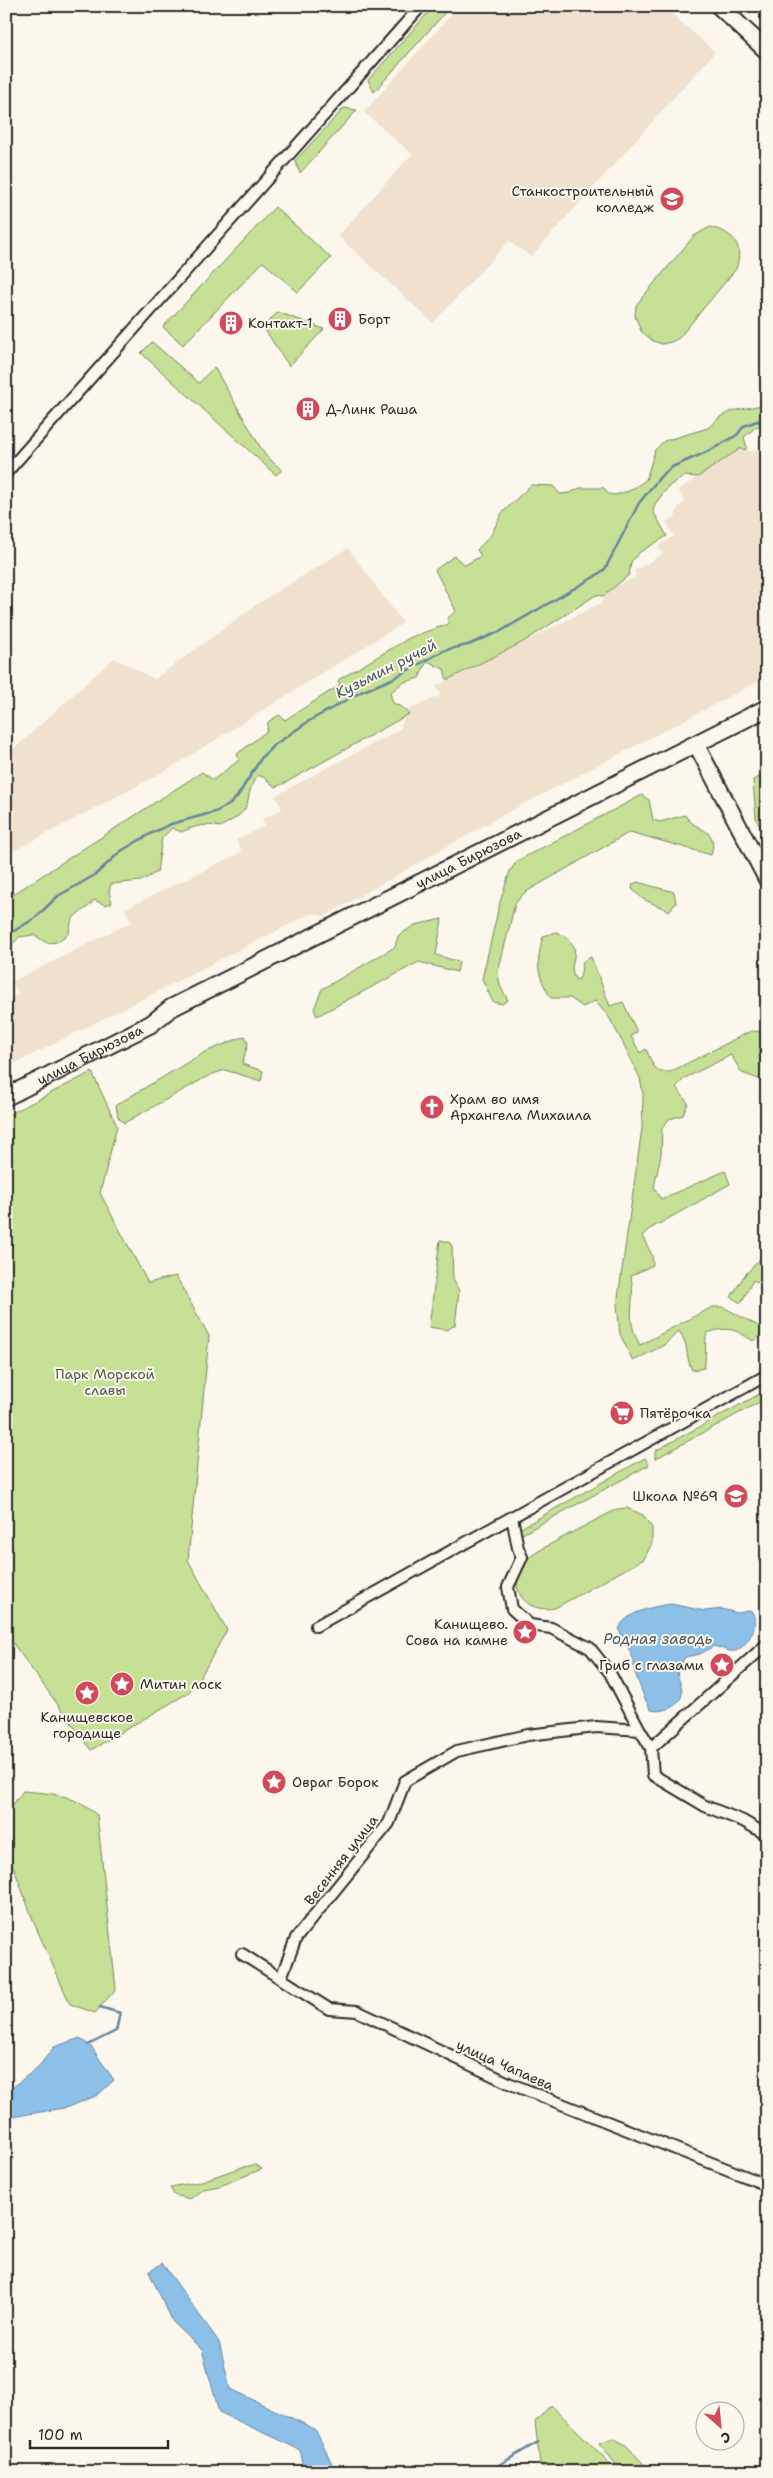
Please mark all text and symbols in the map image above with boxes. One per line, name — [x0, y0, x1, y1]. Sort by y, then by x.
place label: Станкостроительный колледж — [512, 182, 655, 216]
school or university icon: Станкостроительный колледж — [659, 186, 685, 212]
building icon: Борт — [327, 306, 353, 332]
building icon: Контакт-1 — [218, 310, 244, 336]
place label: Борт — [358, 310, 391, 328]
place label: Контакт-1 — [248, 314, 313, 332]
building icon: Д-Линк Раша — [295, 396, 321, 422]
place label: Д-Линк Раша — [326, 400, 418, 418]
water label: Кузьмин ручей — [332, 635, 440, 703]
street label: улица Бирюзова — [413, 824, 525, 892]
street label: улица Бирюзова — [34, 1020, 146, 1089]
place label: Храм во имя Архангела Михаила — [450, 1090, 591, 1124]
church icon: Храм во имя Архангела Михаила — [419, 1094, 445, 1120]
park label: Парк Морской славы — [55, 1365, 155, 1399]
supermarket icon: Пятёрочка — [609, 1400, 635, 1426]
place label: Пятёрочка — [640, 1404, 711, 1422]
school or university icon: Школа №69 — [723, 1483, 749, 1509]
place label: Школа №69 — [632, 1487, 718, 1505]
place label: Канищево. Сова на камне — [406, 1615, 508, 1649]
place icon: Канищево. Сова на камне — [512, 1619, 538, 1645]
water label: Родная заводь — [603, 1629, 713, 1649]
place icon: Гриб с глазами — [709, 1652, 735, 1678]
place label: Гриб с глазами — [599, 1656, 704, 1674]
place icon: Митин лоск — [109, 1671, 135, 1697]
place label: Митин лоск — [140, 1675, 222, 1693]
place icon: Канищевское городище — [74, 1680, 100, 1706]
place label: Канищевское городище — [41, 1708, 133, 1742]
place icon: Овраг Борок — [261, 1769, 287, 1795]
place label: Овраг Борок — [292, 1773, 379, 1791]
street label: Весенняя улица — [300, 1811, 382, 1909]
street label: улица Чапаева — [454, 2035, 557, 2095]
north arrow — [696, 2400, 746, 2450]
scale bar — [30, 2418, 168, 2450]
text: 100 m — [38, 2425, 83, 2445]
text: С — [718, 2428, 734, 2448]

